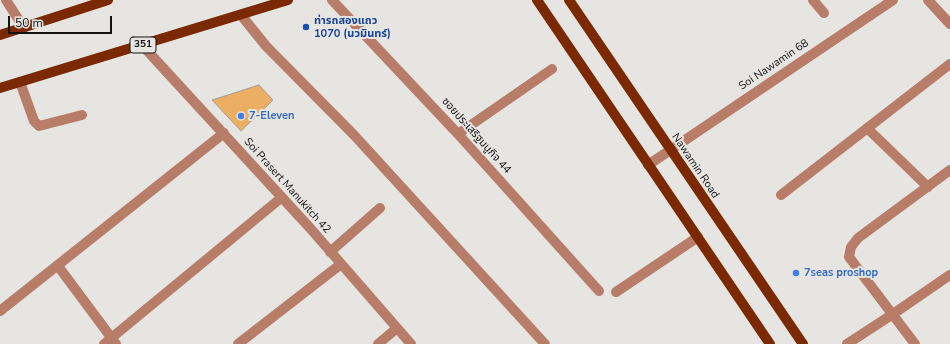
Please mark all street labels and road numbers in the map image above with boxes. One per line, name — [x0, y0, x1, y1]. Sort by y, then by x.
road number: 351 — [130, 37, 156, 53]
street label: Soi Nawamin 68 — [737, 37, 811, 93]
street label: ซอยประเสริฐมนูกิจ 44 — [438, 95, 514, 177]
street label: Nawamin Road — [668, 131, 722, 201]
street label: Soi Prasert Manukitch 42 — [241, 136, 333, 236]

